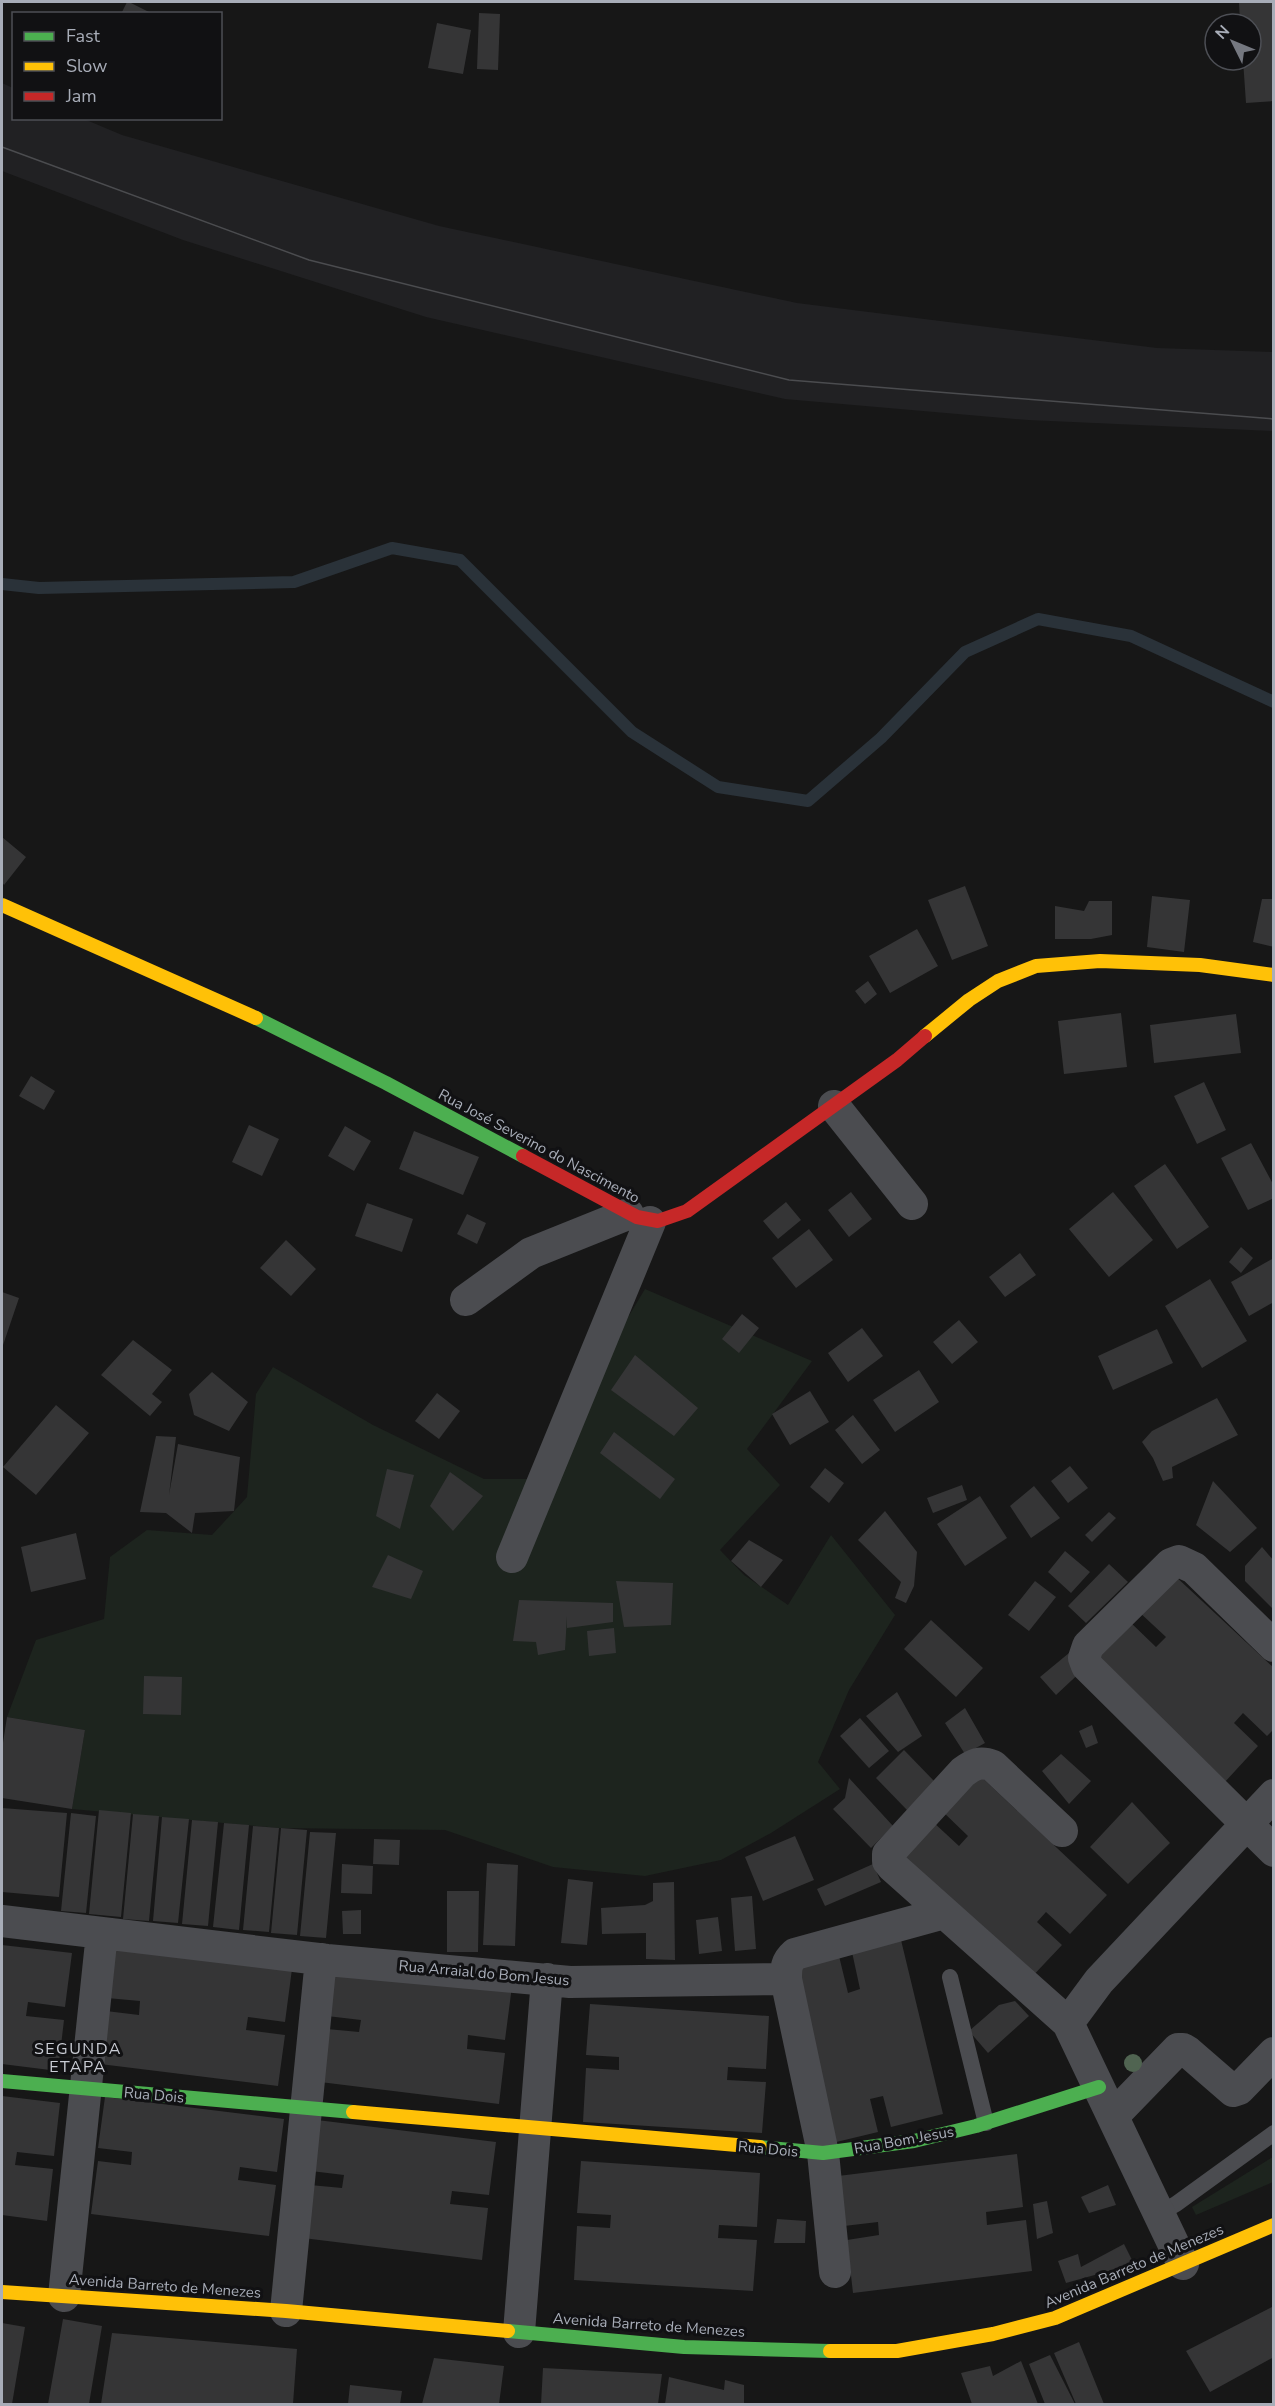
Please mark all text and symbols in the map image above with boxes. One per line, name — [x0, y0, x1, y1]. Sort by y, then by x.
legend — [12, 12, 222, 120]
north arrow — [1203, 12, 1263, 72]
text: N — [1211, 21, 1235, 44]
text: Fast — [66, 24, 101, 48]
text: Slow — [66, 54, 107, 78]
text: Jam — [65, 84, 97, 108]
street label: Rua José Severino do Nascimento — [435, 1084, 643, 1208]
street label: Rua Arraial do Bom Jesus — [398, 1956, 570, 1990]
district label: SEGUNDA ETAPA — [34, 2038, 122, 2078]
street label: Rua Dois — [123, 2082, 185, 2108]
street label: Rua Bom Jesus — [852, 2121, 956, 2159]
street label: Rua Dois — [737, 2136, 799, 2162]
street label: Avenida Barreto de Menezes — [1041, 2219, 1227, 2313]
street label: Avenida Barreto de Menezes — [68, 2269, 262, 2303]
street label: Avenida Barreto de Menezes — [552, 2308, 746, 2342]

